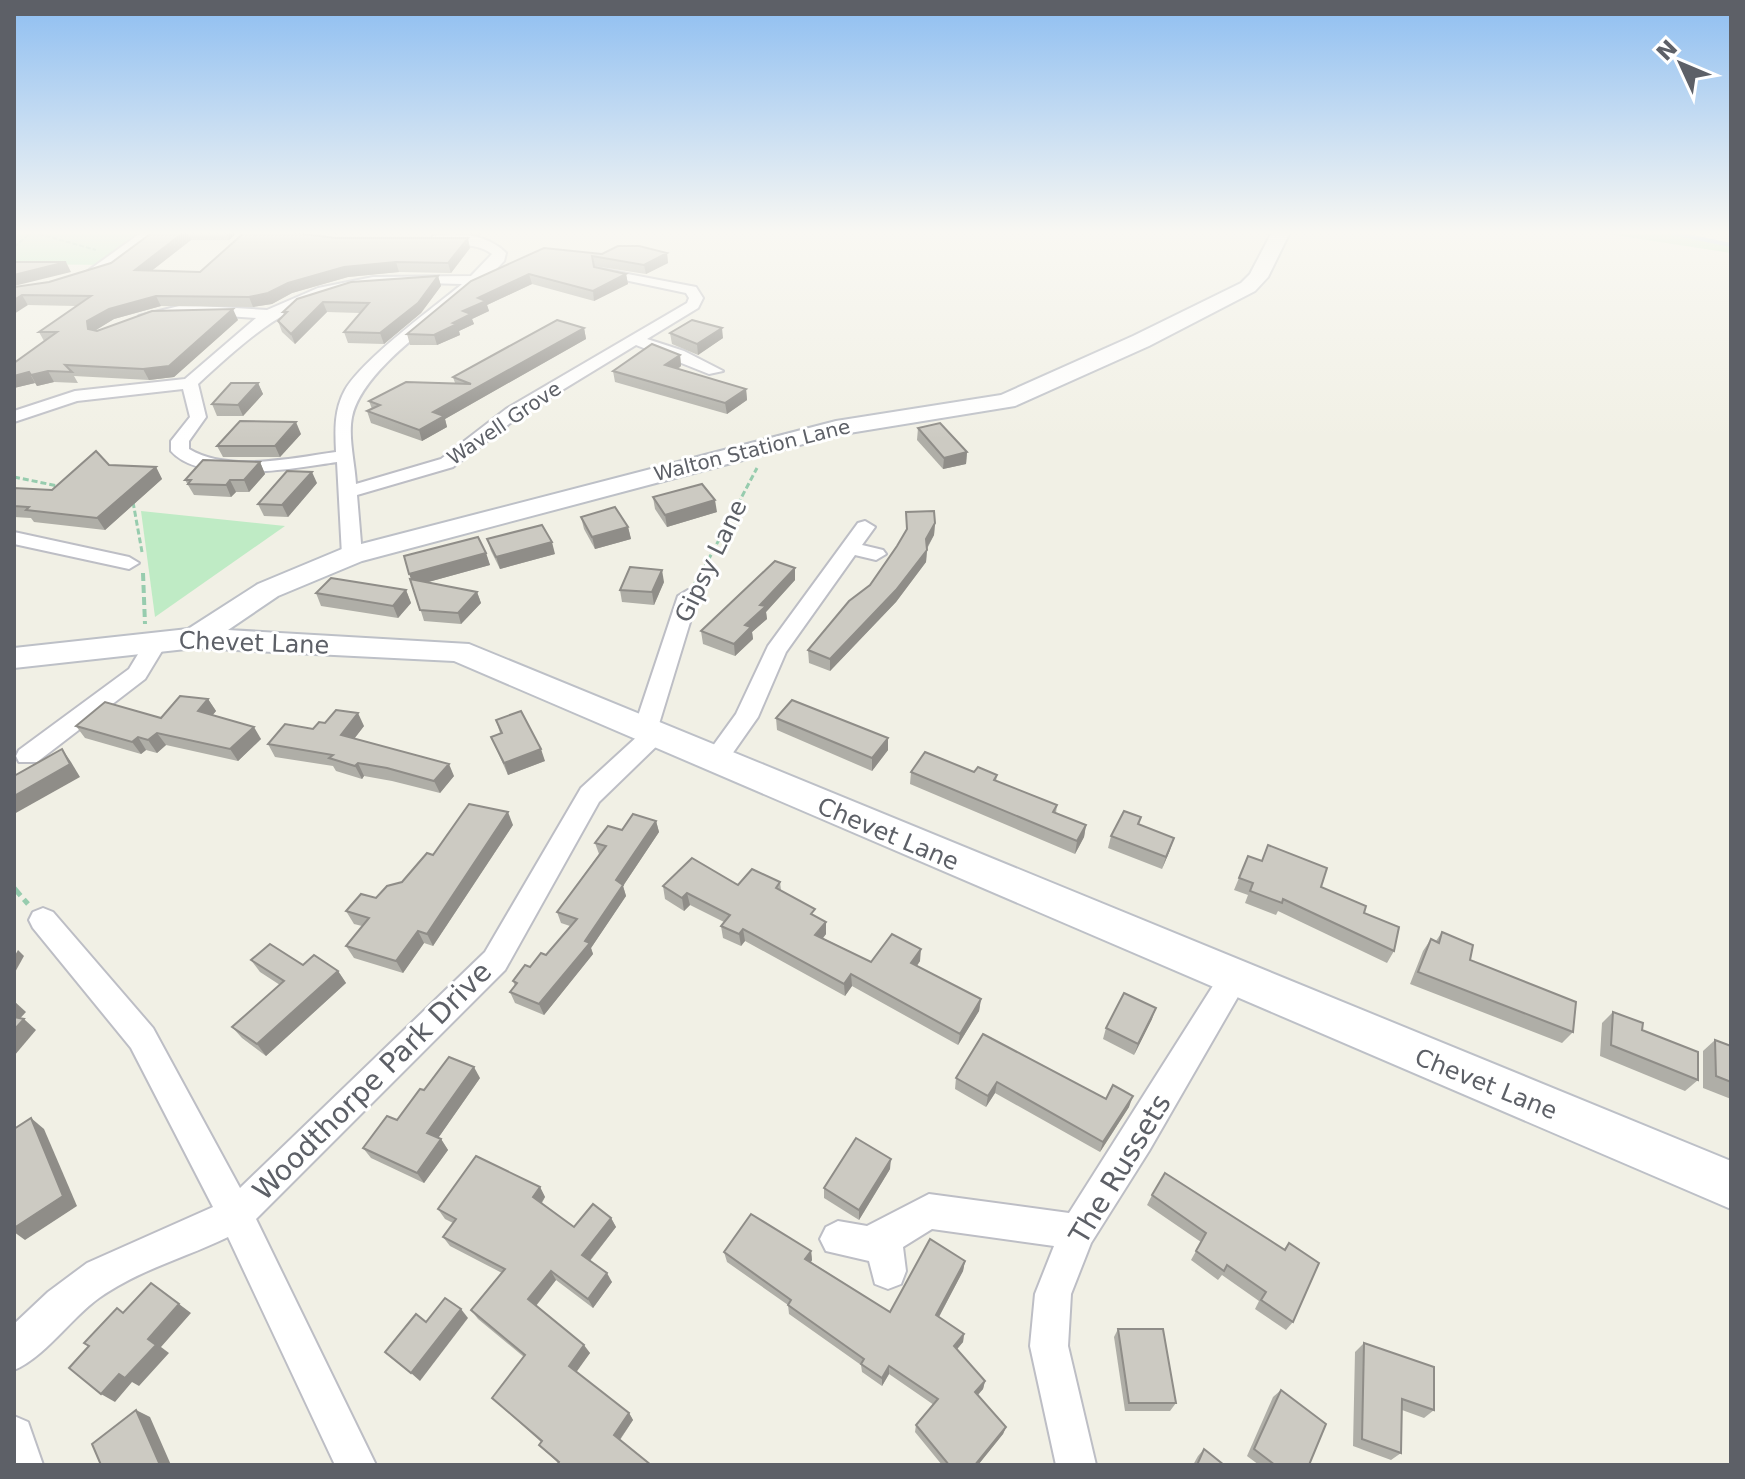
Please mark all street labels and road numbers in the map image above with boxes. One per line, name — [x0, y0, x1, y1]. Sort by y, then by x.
street label: Wavell Grove — [443, 376, 565, 470]
street label: Walton Station Lane — [651, 414, 853, 486]
street label: Gipsy Lane — [669, 495, 753, 627]
street label: Chevet Lane — [178, 626, 330, 660]
street label: Chevet Lane — [813, 792, 963, 876]
street label: Woodthorpe Park Drive — [246, 955, 498, 1207]
street label: Chevet Lane — [1411, 1043, 1561, 1125]
street label: The Russets — [1062, 1088, 1178, 1251]

